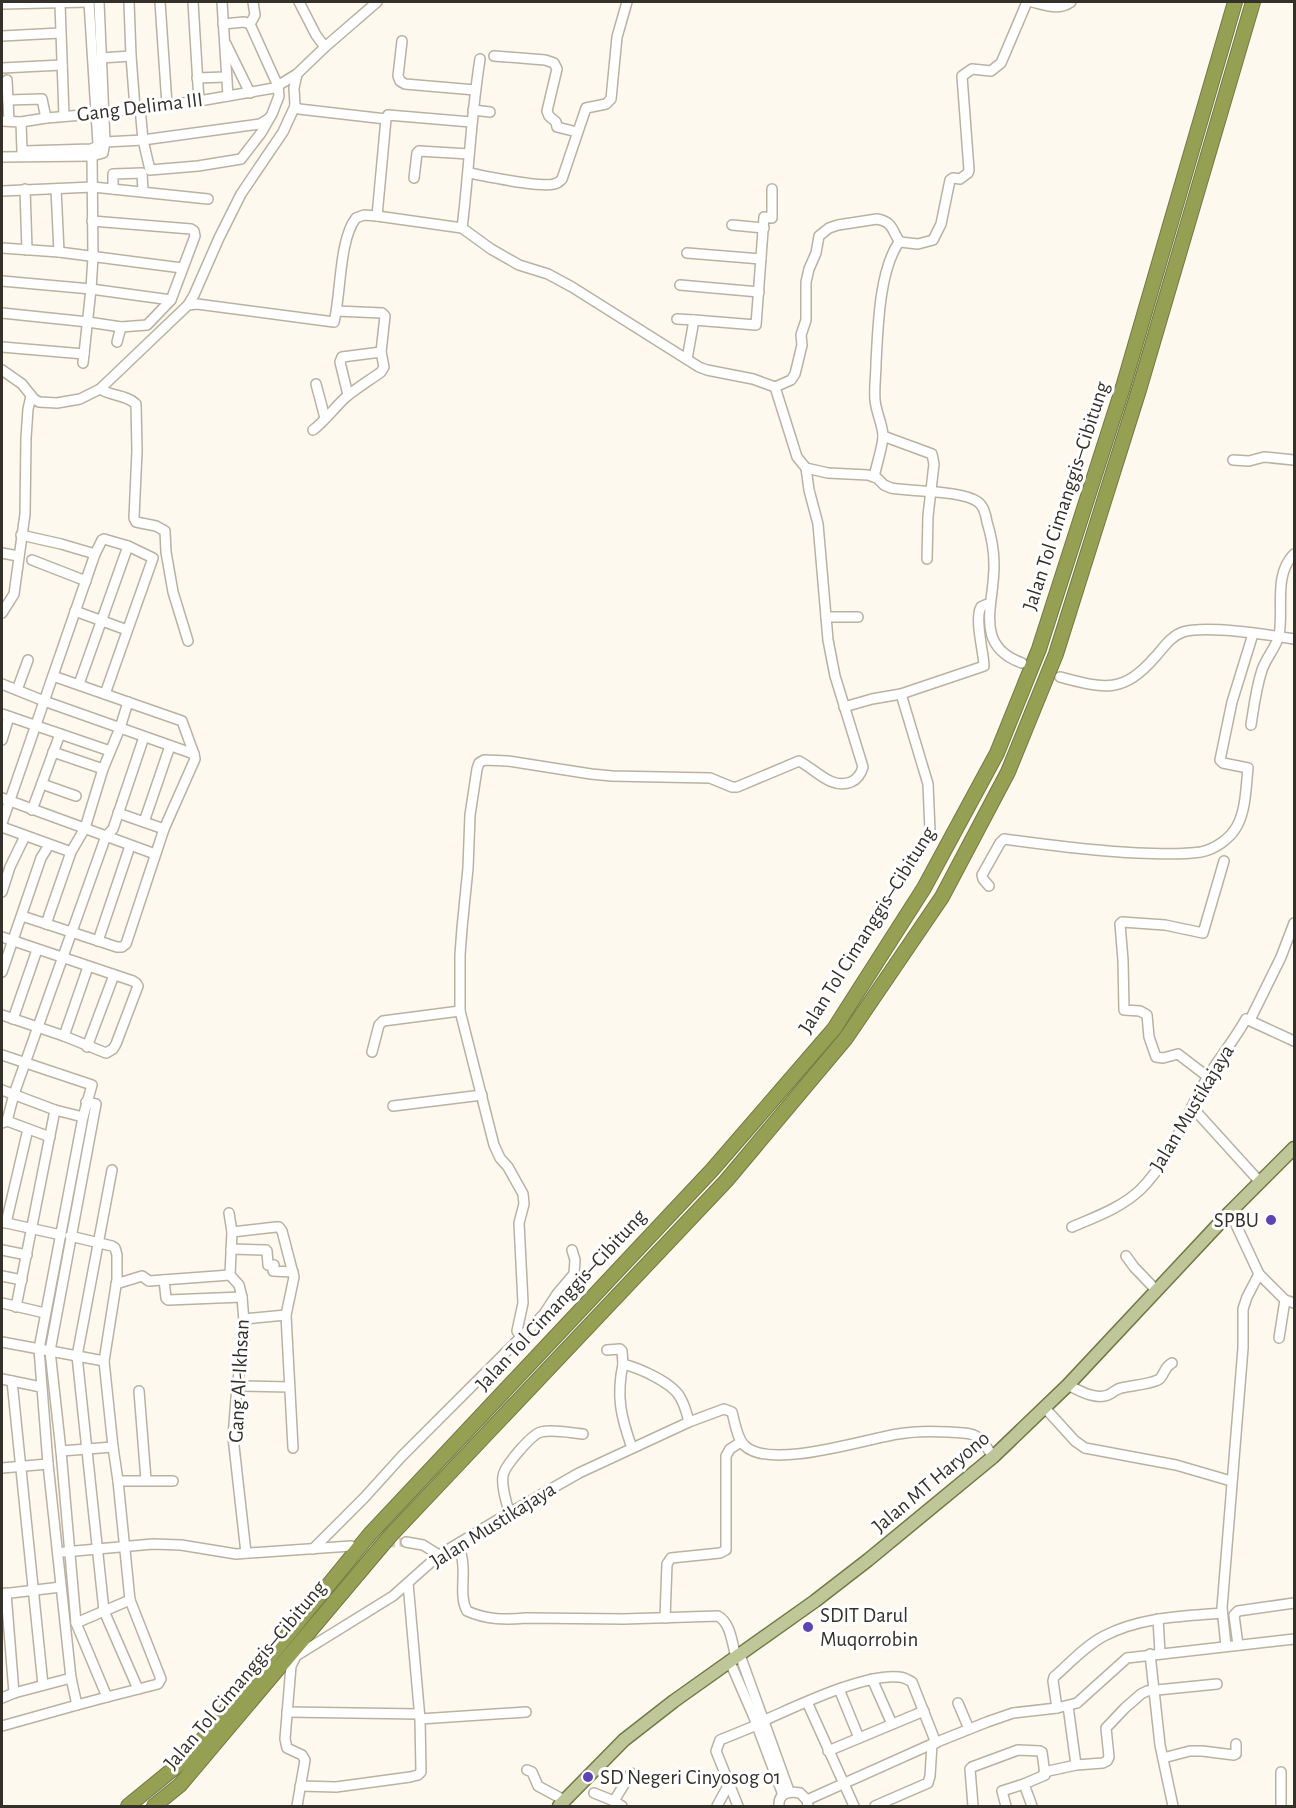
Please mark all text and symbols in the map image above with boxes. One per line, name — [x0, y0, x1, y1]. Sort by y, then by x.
street label: Gang Delima III — [76, 89, 204, 125]
street label: Jalan Tol Cimanggis–Cibitung — [1019, 378, 1113, 613]
street label: Jalan Tol Cimanggis–Cibitung — [795, 822, 940, 1037]
street label: Jalan Mustikajaya — [1146, 1041, 1238, 1175]
street label: Jalan Tol Cimanggis–Cibitung — [472, 1205, 651, 1395]
place label: SPBU — [1214, 1210, 1259, 1231]
marker: SPBU — [1264, 1213, 1278, 1227]
street label: Gang Al-Ikhsan — [225, 1319, 253, 1443]
street label: Jalan MT Haryono — [869, 1427, 993, 1537]
street label: Jalan Mustikajaya — [427, 1478, 560, 1572]
street label: Jalan Tol Cimanggis–Cibitung — [160, 1576, 330, 1773]
place label: SDIT Darul Muqorrobin — [820, 1605, 918, 1650]
marker: SDIT Darul Muqorrobin — [801, 1620, 815, 1634]
place label: SD Negeri Cinyosog 01 — [600, 1767, 781, 1788]
marker: SD Negeri Cinyosog 01 — [581, 1770, 595, 1784]

